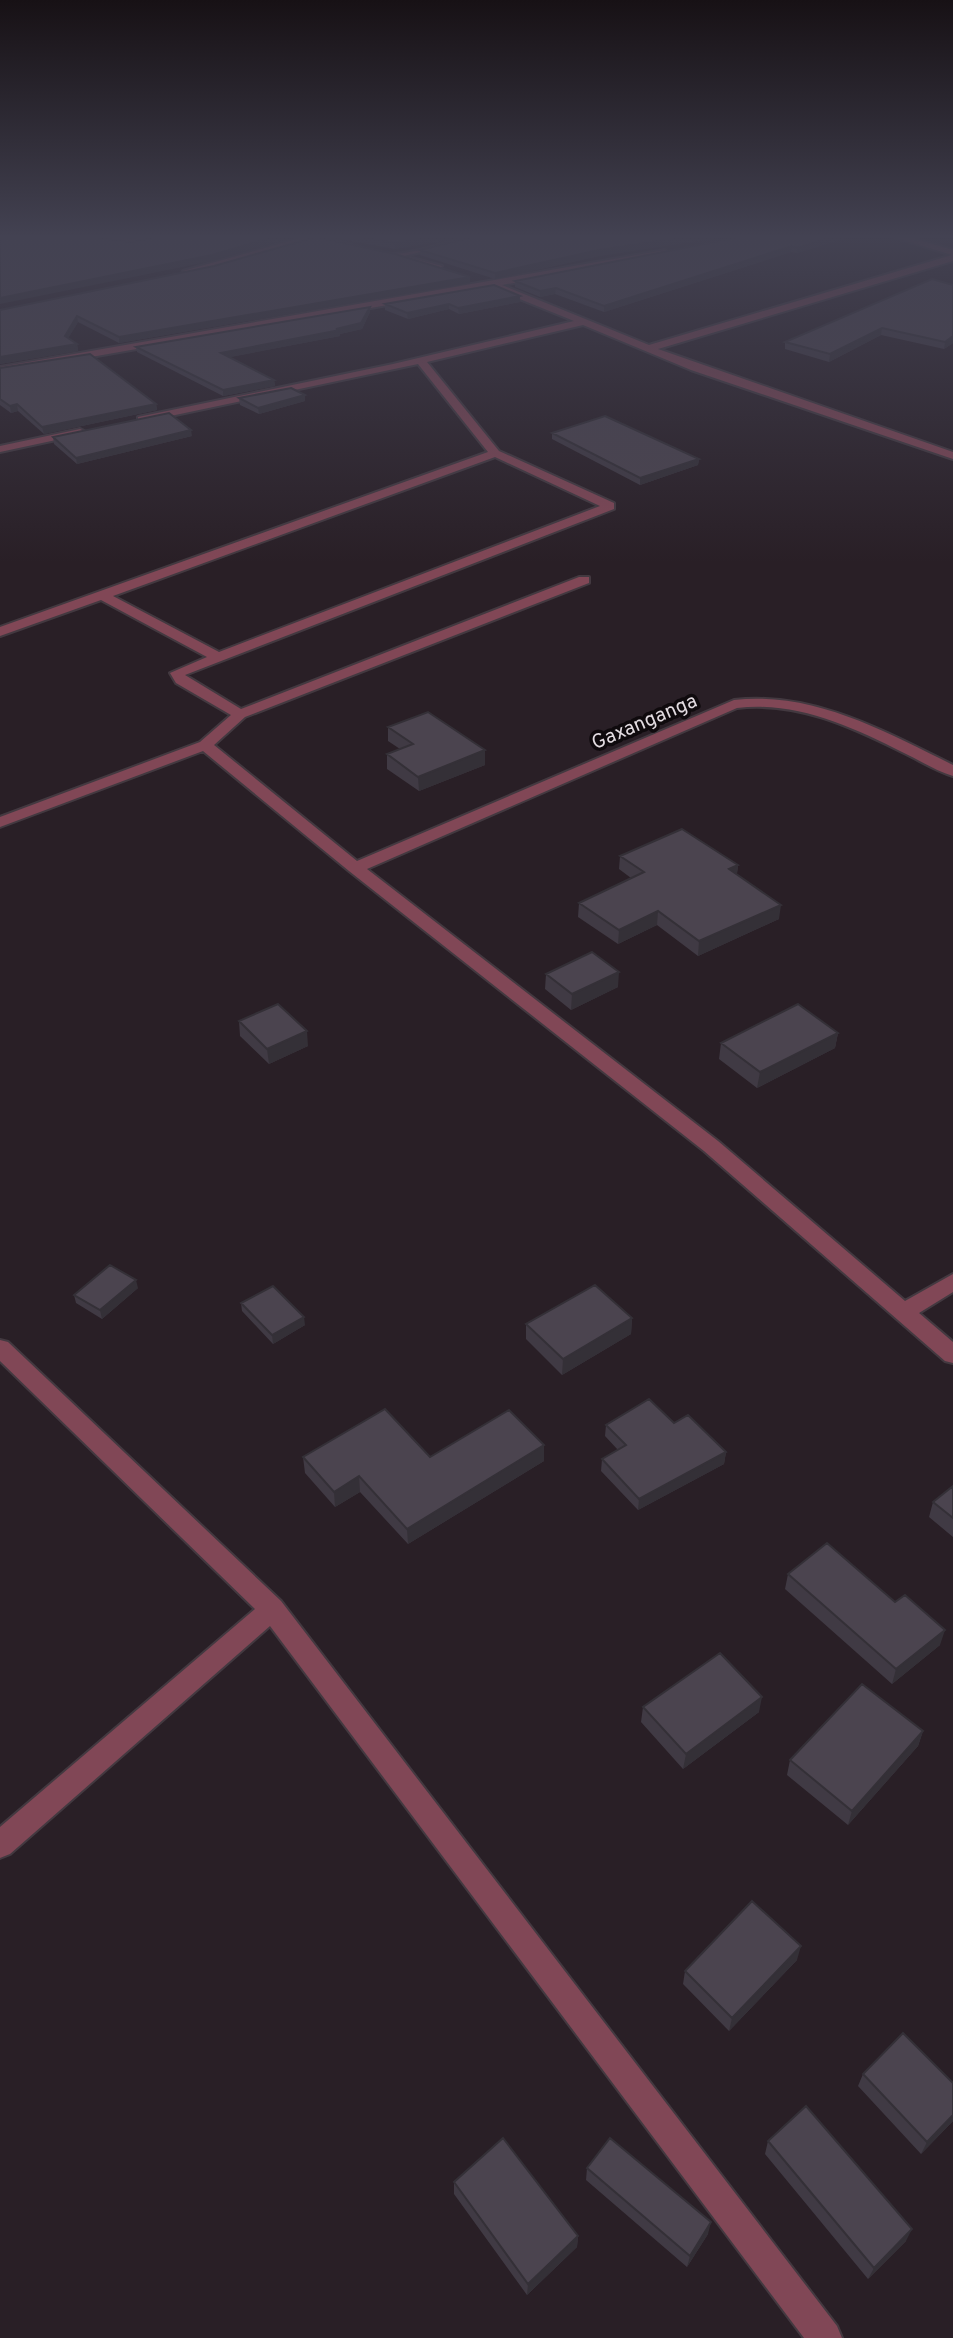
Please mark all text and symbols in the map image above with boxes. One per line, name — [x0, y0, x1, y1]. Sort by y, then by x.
street label: Gaxanganga — [588, 689, 702, 757]

